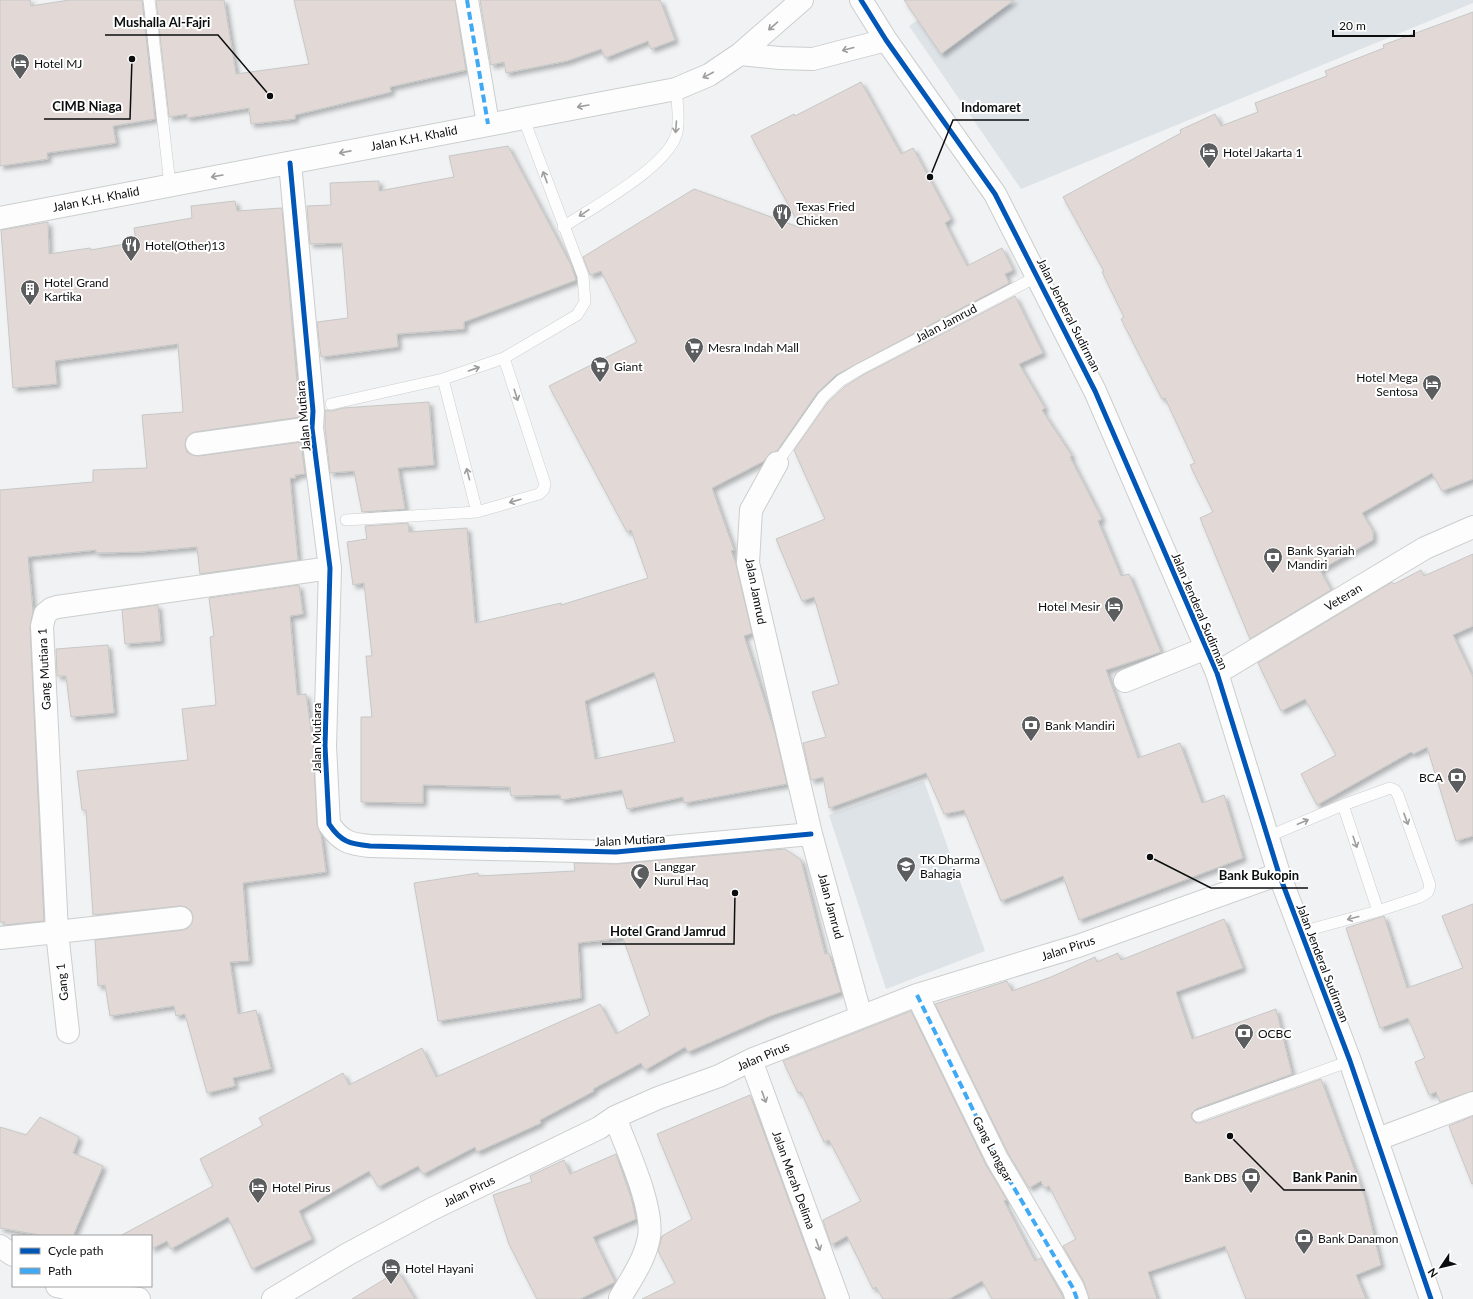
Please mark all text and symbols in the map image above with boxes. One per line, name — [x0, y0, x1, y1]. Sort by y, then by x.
callout: Mushalla Al-Fajri — [105, 10, 218, 35]
scale bar — [1333, 12, 1414, 38]
text: Mushalla Al-Fajri — [114, 14, 210, 30]
text: 20 m — [1339, 18, 1366, 33]
one-way arrow — [768, 21, 778, 30]
one-way arrow — [842, 46, 855, 54]
hotel icon: Hotel MJ — [9, 52, 31, 80]
place label: Hotel MJ — [34, 56, 82, 71]
one-way arrow — [702, 72, 714, 79]
callout: CIMB Niaga — [44, 94, 130, 119]
callout: Indomaret — [953, 95, 1029, 120]
text: CIMB Niaga — [52, 98, 122, 114]
text: Indomaret — [961, 99, 1021, 115]
one-way arrow — [576, 102, 589, 110]
one-way arrow — [673, 121, 680, 134]
street label: Jalan K.H. Khalid — [369, 122, 459, 154]
hotel icon: Hotel Jakarta 1 — [1198, 141, 1220, 169]
place label: Hotel Jakarta 1 — [1223, 145, 1302, 160]
one-way arrow — [339, 149, 352, 157]
one-way arrow — [541, 171, 549, 183]
one-way arrow — [211, 172, 224, 180]
street label: Jalan K.H. Khalid — [51, 183, 141, 215]
place label: Texas Fried Chicken — [796, 199, 855, 228]
restaurant icon: Texas Fried Chicken — [771, 202, 793, 230]
one-way arrow — [579, 209, 590, 217]
restaurant icon: Hotel(Other)13 — [120, 234, 142, 262]
place label: Hotel(Other)13 — [145, 238, 225, 253]
street label: Jalan Jenderal Sudirman — [1034, 256, 1104, 374]
place label: Hotel Grand Kartika — [44, 275, 109, 304]
building icon: Hotel Grand Kartika — [19, 278, 41, 306]
street label: Jalan Jamrud — [913, 301, 979, 345]
supermarket icon: Mesra Indah Mall — [683, 336, 705, 364]
place label: Mesra Indah Mall — [708, 340, 799, 355]
supermarket icon: Giant — [589, 355, 611, 383]
place label: Giant — [614, 359, 643, 374]
one-way arrow — [467, 364, 479, 372]
place label: Hotel Mega Sentosa — [1356, 370, 1418, 399]
hotel icon: Hotel Mega Sentosa — [1421, 373, 1443, 401]
street label: Jalan Mutiara — [292, 380, 314, 452]
one-way arrow — [513, 389, 520, 402]
one-way arrow — [463, 468, 471, 481]
one-way arrow — [509, 498, 522, 505]
place label: Bank Syariah Mandiri — [1287, 543, 1355, 572]
bank icon: Bank Syariah Mandiri — [1262, 546, 1284, 574]
street label: Jalan Jenderal Sudirman — [1169, 550, 1231, 672]
street label: Jalan Jamrud — [742, 556, 770, 626]
street label: Veteran — [1322, 580, 1364, 614]
hotel icon: Hotel Mesir — [1103, 595, 1125, 623]
place label: Hotel Mesir — [1038, 599, 1101, 614]
street label: Gang Mutiara 1 — [34, 628, 54, 710]
street label: Jalan Mutiara — [309, 703, 324, 773]
bank icon: Bank Mandiri — [1020, 714, 1042, 742]
place label: Bank Mandiri — [1045, 718, 1115, 733]
bank icon: BCA — [1446, 766, 1468, 794]
place label: BCA — [1419, 770, 1444, 785]
one-way arrow — [1403, 812, 1411, 824]
one-way arrow — [1296, 818, 1308, 825]
street label: Jalan Mutiara — [594, 831, 666, 849]
one-way arrow — [1352, 835, 1359, 848]
place label: TK Dharma Bahagia — [920, 852, 980, 881]
school or university icon: TK Dharma Bahagia — [895, 855, 917, 883]
place label: Langgar Nurul Haq — [654, 859, 708, 888]
mosque icon: Langgar Nurul Haq — [629, 862, 651, 890]
callout: Bank Bukopin — [1211, 863, 1308, 888]
text: Bank Bukopin — [1219, 867, 1299, 883]
street label: Jalan Jamrud — [815, 871, 847, 941]
street label: Jalan Jenderal Sudirman — [1293, 902, 1353, 1024]
one-way arrow — [1346, 915, 1359, 923]
callout: Hotel Grand Jamrud — [602, 919, 734, 944]
text: Hotel Grand Jamrud — [610, 923, 726, 939]
street label: Jalan Pirus — [1039, 932, 1097, 964]
street label: Gang 1 — [53, 962, 71, 1002]
bank icon: OCBC — [1233, 1022, 1255, 1050]
place label: OCBC — [1258, 1026, 1291, 1041]
street label: Jalan Pirus — [734, 1038, 792, 1074]
one-way arrow — [761, 1090, 769, 1102]
street label: Gang Langgar — [969, 1114, 1017, 1185]
street label: Jalan Merah Delima — [769, 1129, 819, 1231]
callout: Bank Panin — [1284, 1165, 1365, 1190]
bank icon: Bank DBS — [1240, 1166, 1262, 1194]
text: Bank Panin — [1293, 1169, 1357, 1185]
place label: Bank DBS — [1184, 1170, 1237, 1185]
street label: Jalan Pirus — [441, 1172, 497, 1210]
hotel icon: Hotel Pirus — [247, 1176, 269, 1204]
place label: Hotel Pirus — [272, 1180, 331, 1195]
bank icon: Bank Danamon — [1293, 1227, 1315, 1255]
place label: Bank Danamon — [1318, 1231, 1398, 1246]
legend — [12, 1235, 152, 1287]
one-way arrow — [815, 1239, 823, 1251]
text: Cycle path — [48, 1243, 103, 1258]
north arrow — [1421, 1247, 1461, 1287]
hotel icon: Hotel Hayani — [380, 1257, 402, 1285]
place label: Hotel Hayani — [405, 1261, 474, 1276]
text: Path — [48, 1263, 72, 1278]
text: N — [1425, 1266, 1440, 1280]

